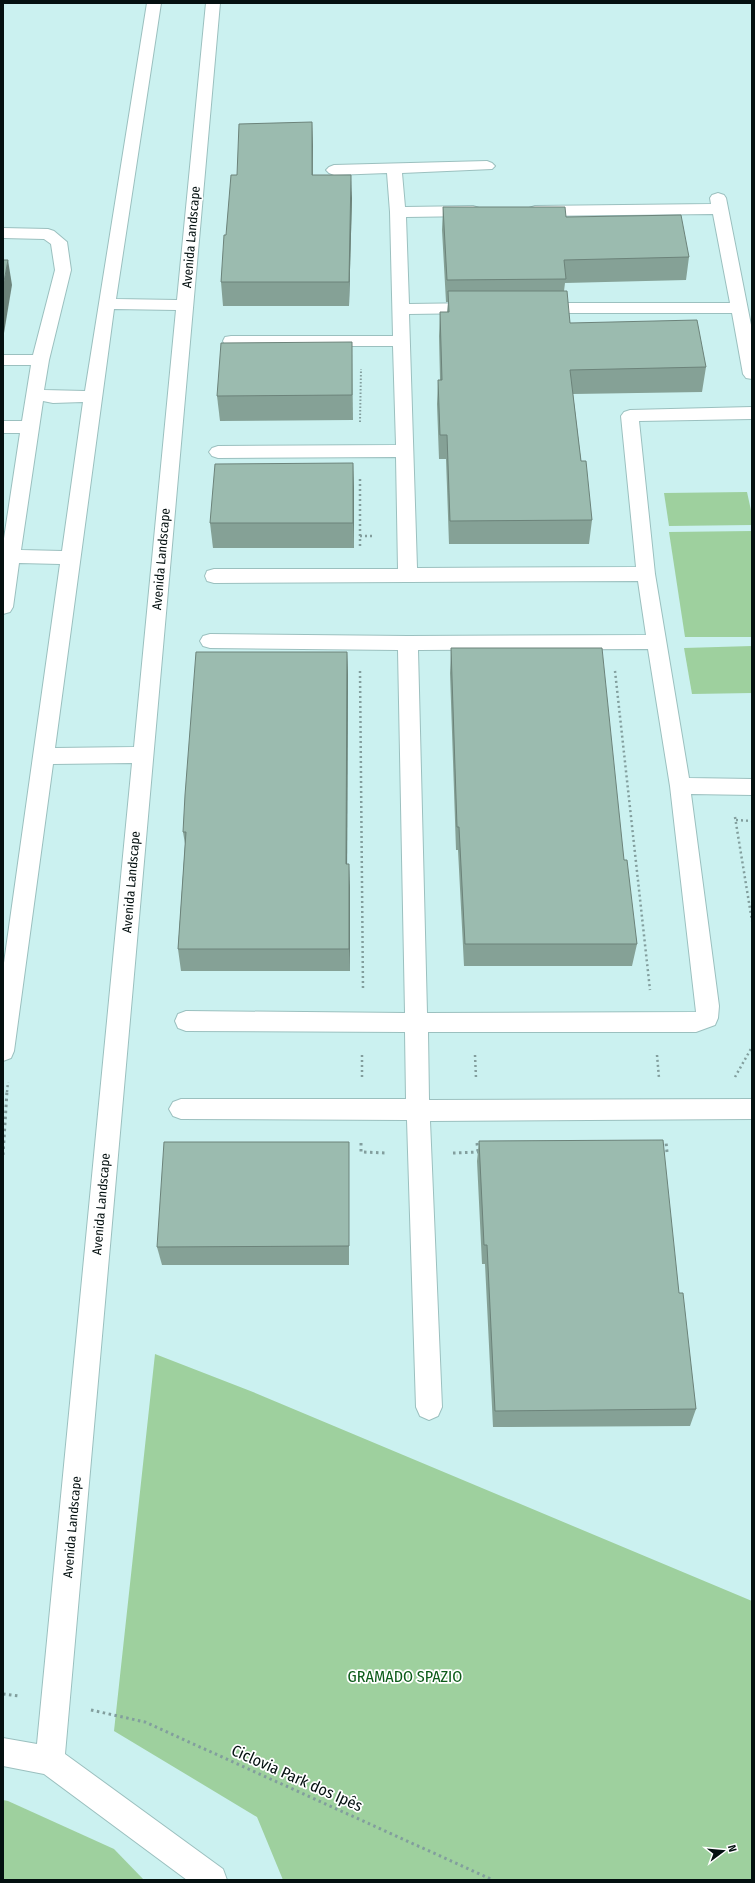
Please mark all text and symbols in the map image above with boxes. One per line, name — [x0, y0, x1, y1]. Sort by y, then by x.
street label: Avenida Landscape — [179, 186, 203, 288]
street label: Avenida Landscape — [149, 508, 173, 610]
street label: Avenida Landscape — [119, 831, 143, 933]
street label: Avenida Landscape — [89, 1153, 113, 1255]
street label: Avenida Landscape — [60, 1476, 84, 1578]
park label: GRAMADO SPAZIO — [348, 1667, 462, 1686]
street label: Ciclovia Park dos Ipês — [229, 1741, 366, 1816]
north arrow — [703, 1831, 743, 1871]
text: N — [725, 1843, 739, 1853]

